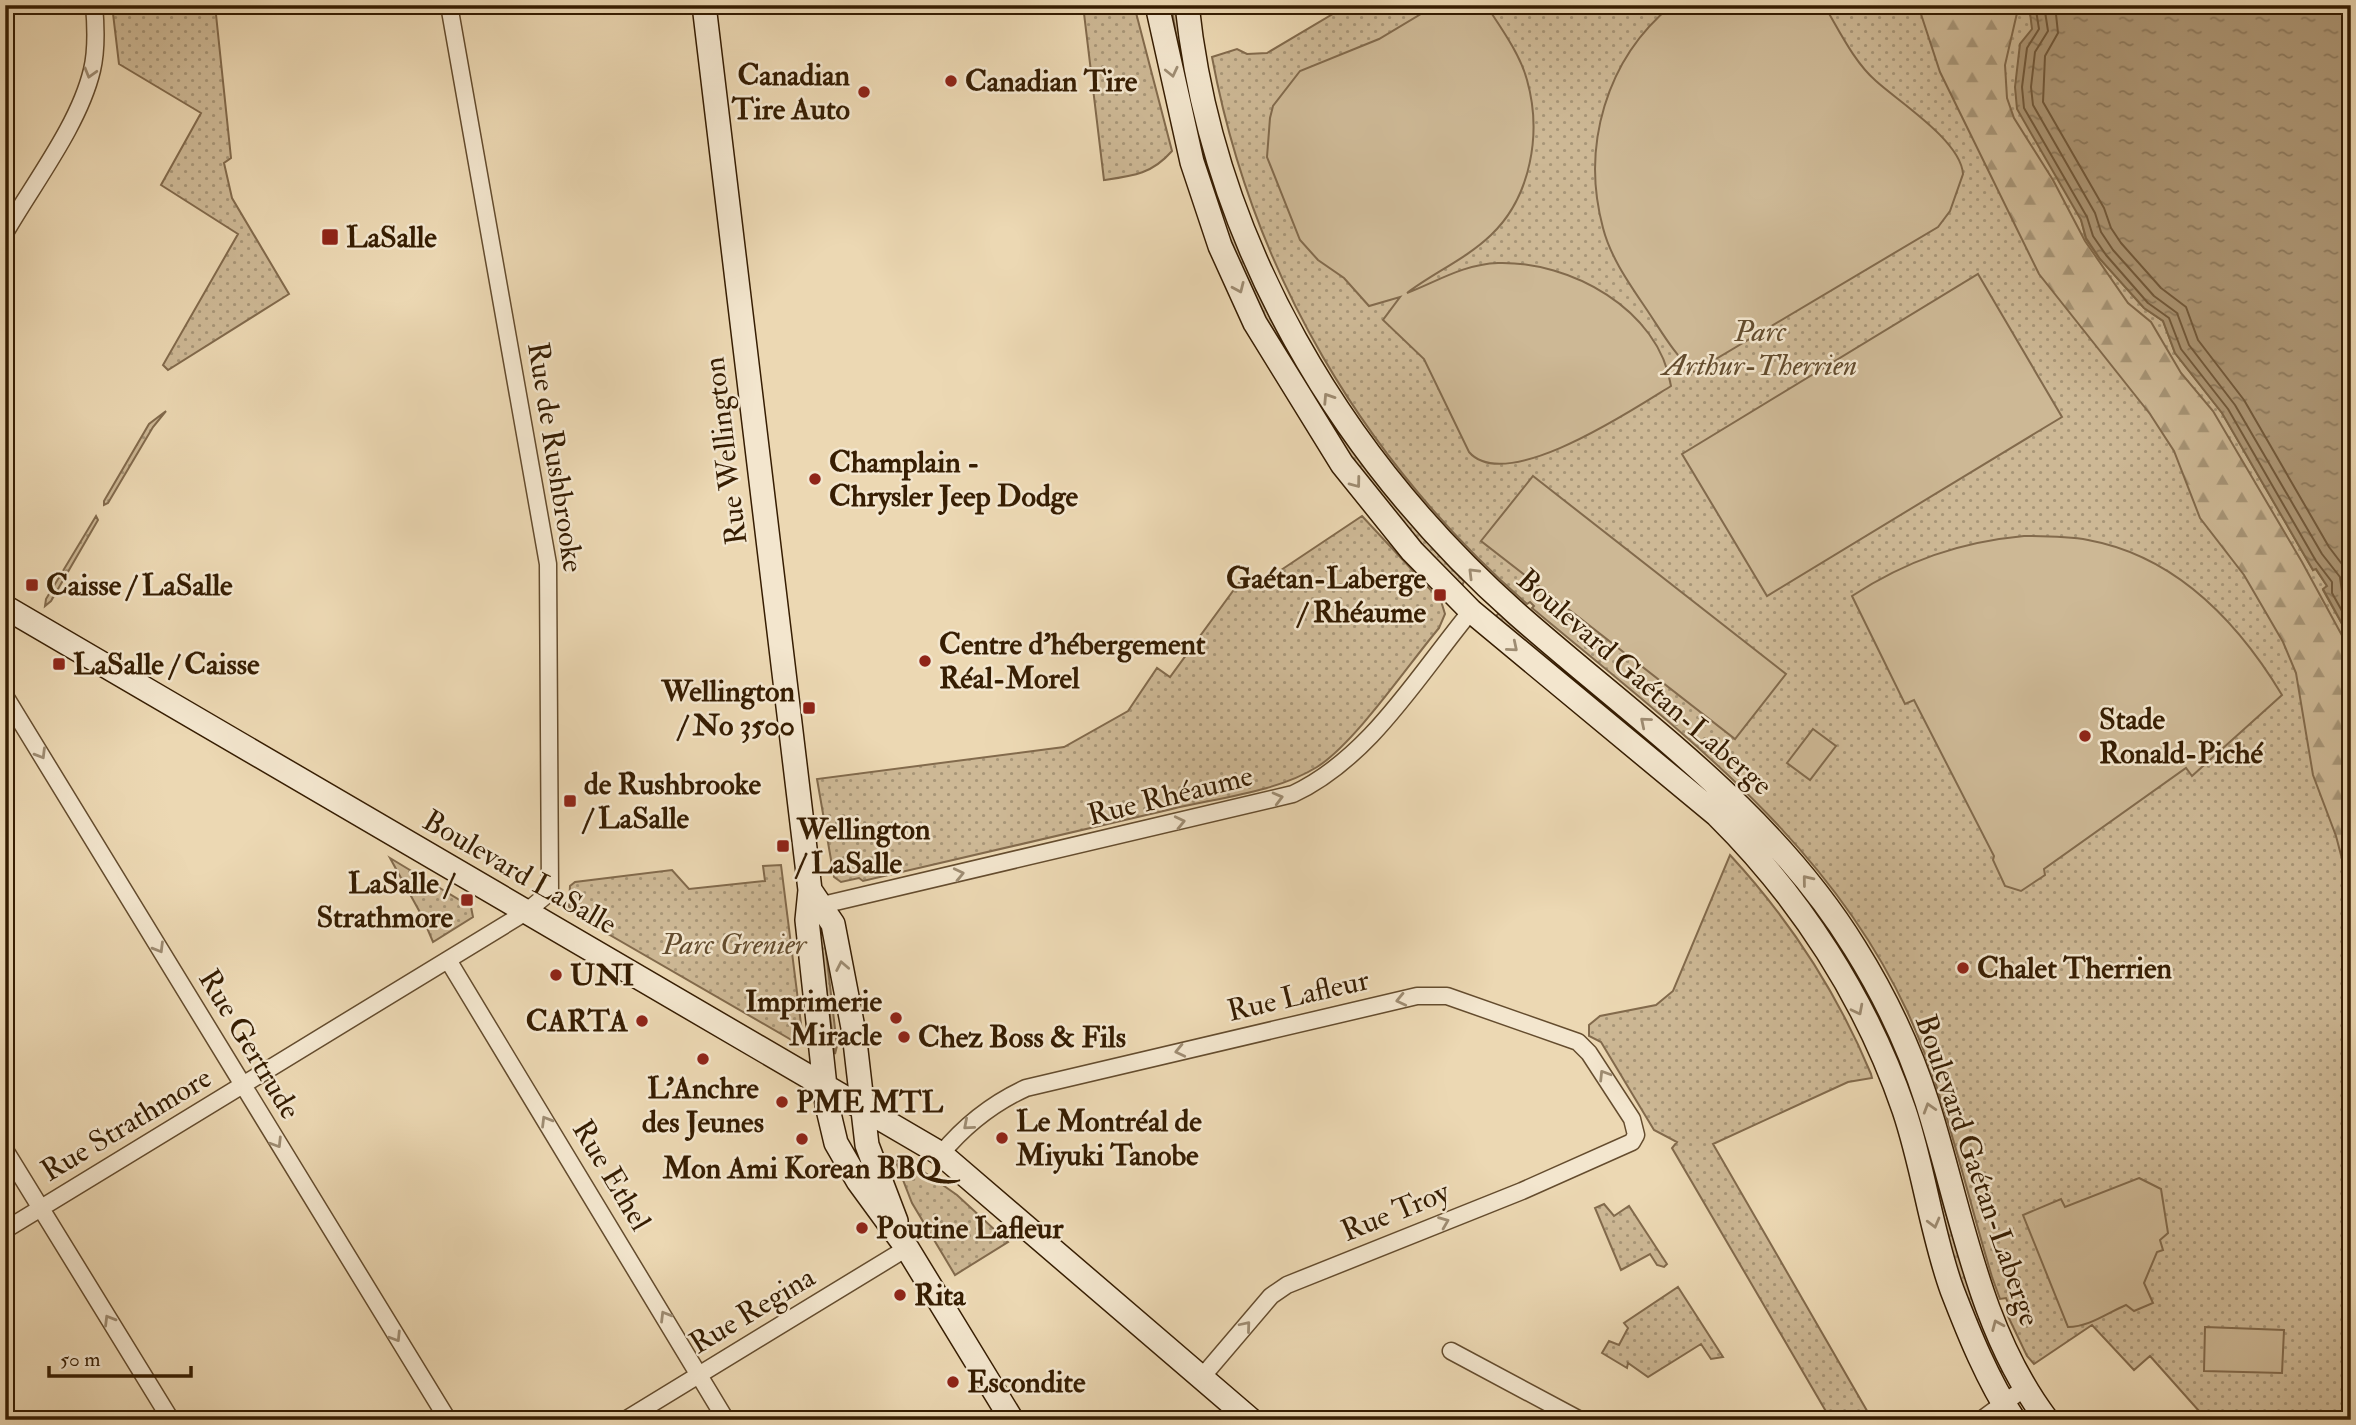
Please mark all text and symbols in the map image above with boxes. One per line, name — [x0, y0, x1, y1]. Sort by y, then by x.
place label: Canadian Tire Auto — [731, 57, 851, 128]
place label: Canadian Tire — [965, 63, 1138, 100]
one-way arrow — [84, 66, 99, 78]
one-way arrow — [1163, 66, 1178, 78]
marker: Canadian Tire — [943, 73, 959, 89]
marker: Canadian Tire Auto — [856, 84, 872, 100]
place label: LaSalle — [346, 219, 437, 256]
marker: LaSalle — [320, 227, 340, 247]
one-way arrow — [1231, 281, 1245, 294]
park label: Parc Arthur-Therrien — [1660, 313, 1857, 384]
street label: Rue de Rushbrooke — [519, 339, 592, 575]
street label: Rue Wellington — [696, 355, 755, 547]
one-way arrow — [1324, 392, 1337, 405]
place label: Champlain - Chrysler Jeep Dodge — [829, 444, 1078, 515]
marker: Champlain - Chrysler Jeep Dodge — [807, 471, 823, 487]
one-way arrow — [1348, 475, 1360, 488]
place label: Gaétan-Laberge / Rhéaume — [1226, 560, 1426, 631]
street label: Boulevard Gaétan-Laberge — [1509, 561, 1780, 804]
place label: Caisse / LaSalle — [46, 567, 233, 604]
one-way arrow — [1468, 568, 1481, 581]
marker: Caisse / LaSalle — [24, 577, 40, 593]
marker: Gaétan-Laberge / Rhéaume — [1432, 587, 1448, 603]
place label: Centre d'hébergement Réal-Morel — [939, 626, 1206, 697]
one-way arrow — [1506, 638, 1518, 651]
place label: LaSalle / Caisse — [73, 646, 260, 683]
marker: Centre d'hébergement Réal-Morel — [917, 653, 933, 669]
marker: LaSalle / Caisse — [51, 656, 67, 672]
place label: Wellington / No 3500 — [660, 673, 796, 744]
marker: Wellington / No 3500 — [801, 700, 817, 716]
place label: Stade Ronald-Piché — [2099, 701, 2265, 772]
one-way arrow — [1640, 718, 1653, 730]
marker: Stade Ronald-Piché — [2077, 728, 2093, 744]
one-way arrow — [32, 746, 45, 759]
street label: Rue Rhéaume — [1084, 757, 1257, 834]
place label: de Rushbrooke / LaSalle — [581, 766, 761, 837]
one-way arrow — [1272, 792, 1284, 806]
marker: de Rushbrooke / LaSalle — [562, 793, 578, 809]
street label: Boulevard LaSalle — [416, 802, 623, 943]
place label: Wellington / LaSalle — [794, 811, 931, 882]
one-way arrow — [1174, 816, 1186, 830]
marker: Wellington / LaSalle — [775, 838, 791, 854]
place label: LaSalle / Strathmore — [316, 865, 456, 936]
one-way arrow — [953, 868, 965, 883]
one-way arrow — [1803, 876, 1816, 888]
marker: LaSalle / Strathmore — [459, 892, 475, 908]
park label: Parc Grenier — [661, 926, 808, 963]
one-way arrow — [151, 941, 164, 954]
place label: Chalet Therrien — [1977, 950, 2172, 987]
place label: UNI — [570, 957, 634, 994]
one-way arrow — [835, 960, 850, 972]
marker: Chalet Therrien — [1955, 960, 1971, 976]
street label: Rue Lafleur — [1224, 961, 1373, 1030]
street label: Rue Gertrude — [190, 963, 309, 1126]
marker: UNI — [548, 967, 564, 983]
place label: Imprimerie Miracle — [745, 983, 882, 1054]
one-way arrow — [1396, 992, 1408, 1006]
place label: CARTA — [526, 1003, 629, 1040]
one-way arrow — [1849, 1003, 1863, 1015]
marker: Imprimerie Miracle — [888, 1010, 904, 1026]
street label: Boulevard Gaétan-Laberge — [1907, 1010, 2048, 1331]
marker: CARTA — [634, 1013, 650, 1029]
place label: Chez Boss & Fils — [918, 1019, 1126, 1056]
marker: Chez Boss & Fils — [896, 1029, 912, 1045]
one-way arrow — [1174, 1043, 1186, 1057]
marker: L'Anchre des Jeunes — [695, 1051, 711, 1067]
street label: Rue Strathmore — [34, 1059, 218, 1190]
place label: L'Anchre des Jeunes — [642, 1070, 764, 1141]
one-way arrow — [1599, 1070, 1612, 1083]
place label: PME MTL — [796, 1084, 944, 1121]
marker: PME MTL — [774, 1094, 790, 1110]
place label: Le Montréal de Miyuki Tanobe — [1015, 1103, 1202, 1174]
one-way arrow — [1922, 1103, 1937, 1115]
street label: Rue Ethel — [564, 1113, 659, 1238]
one-way arrow — [542, 1116, 555, 1129]
one-way arrow — [963, 1117, 976, 1129]
marker: Le Montréal de Miyuki Tanobe — [994, 1130, 1010, 1146]
marker: Mon Ami Korean BBQ — [794, 1131, 810, 1147]
one-way arrow — [269, 1135, 282, 1148]
place label: Mon Ami Korean BBQ — [662, 1150, 961, 1187]
street label: Rue Troy — [1336, 1173, 1455, 1250]
place label: Poutine Lafleur — [876, 1210, 1064, 1247]
one-way arrow — [1438, 1216, 1450, 1230]
one-way arrow — [1926, 1217, 1940, 1229]
marker: Poutine Lafleur — [854, 1220, 870, 1236]
street label: Rue Regina — [683, 1258, 822, 1362]
place label: Rita — [914, 1277, 967, 1314]
marker: Rita — [892, 1287, 908, 1303]
one-way arrow — [660, 1310, 673, 1323]
one-way arrow — [105, 1314, 118, 1327]
one-way arrow — [1991, 1320, 2005, 1333]
one-way arrow — [1238, 1321, 1250, 1334]
one-way arrow — [388, 1329, 401, 1342]
scale bar — [49, 1334, 191, 1378]
text: 50 m — [60, 1346, 101, 1373]
place label: Escondite — [967, 1364, 1086, 1401]
marker: Escondite — [945, 1374, 961, 1390]

